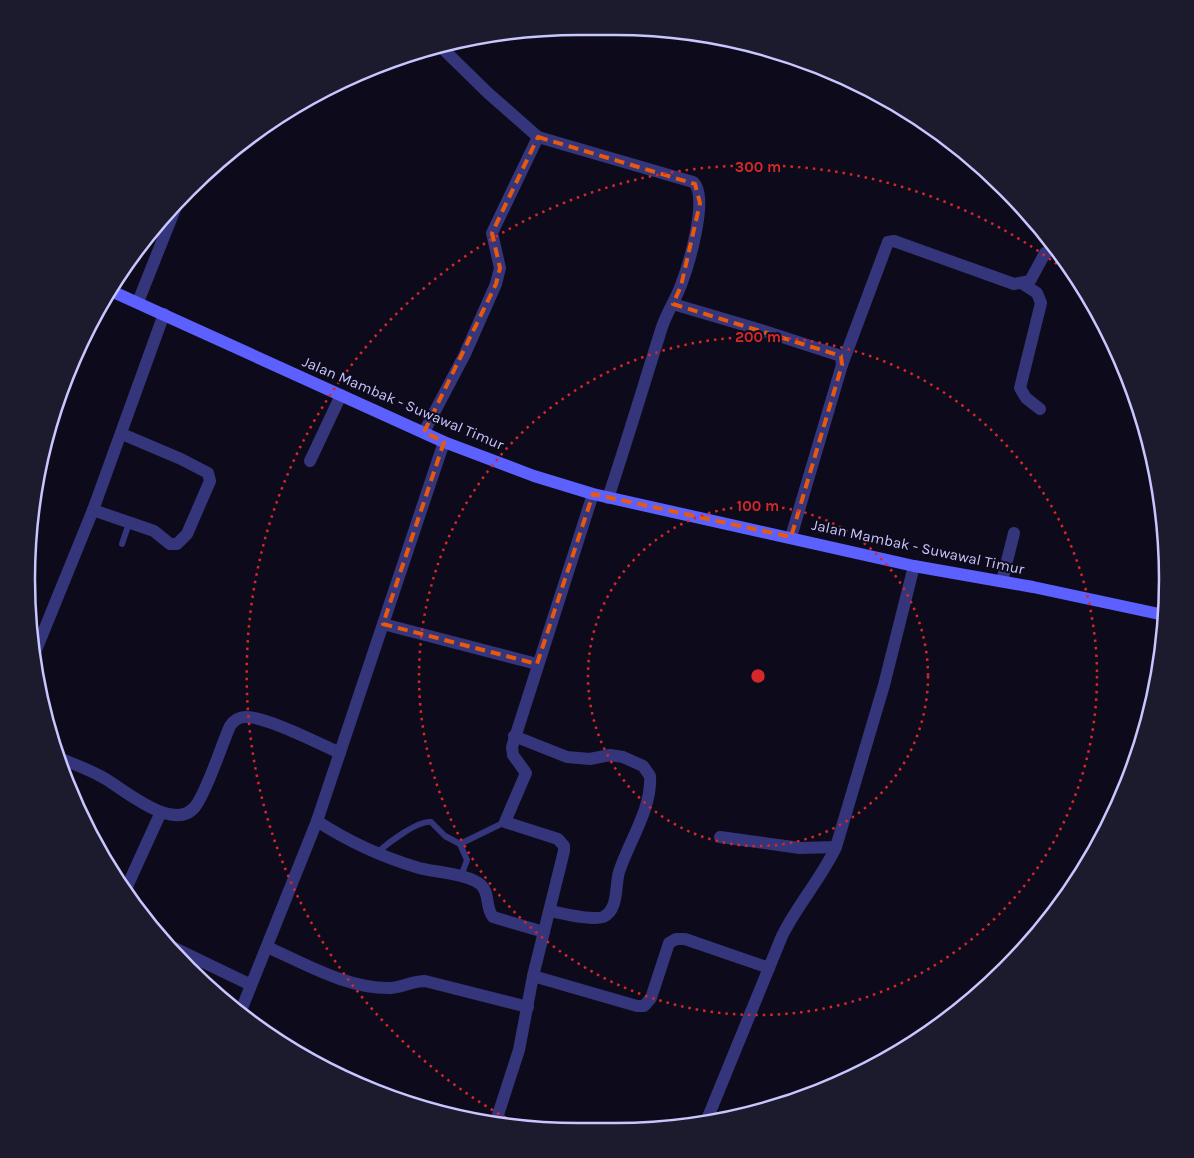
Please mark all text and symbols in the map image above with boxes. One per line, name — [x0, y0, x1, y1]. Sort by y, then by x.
text: 300 m — [735, 158, 781, 176]
text: 200 m — [735, 328, 781, 346]
street label: Jalan Mambak - Suwawal Timur — [300, 352, 507, 454]
text: 100 m — [737, 497, 779, 515]
street label: Jalan Mambak - Suwawal Timur — [810, 516, 1027, 578]
centre of rings — [749, 667, 767, 685]

